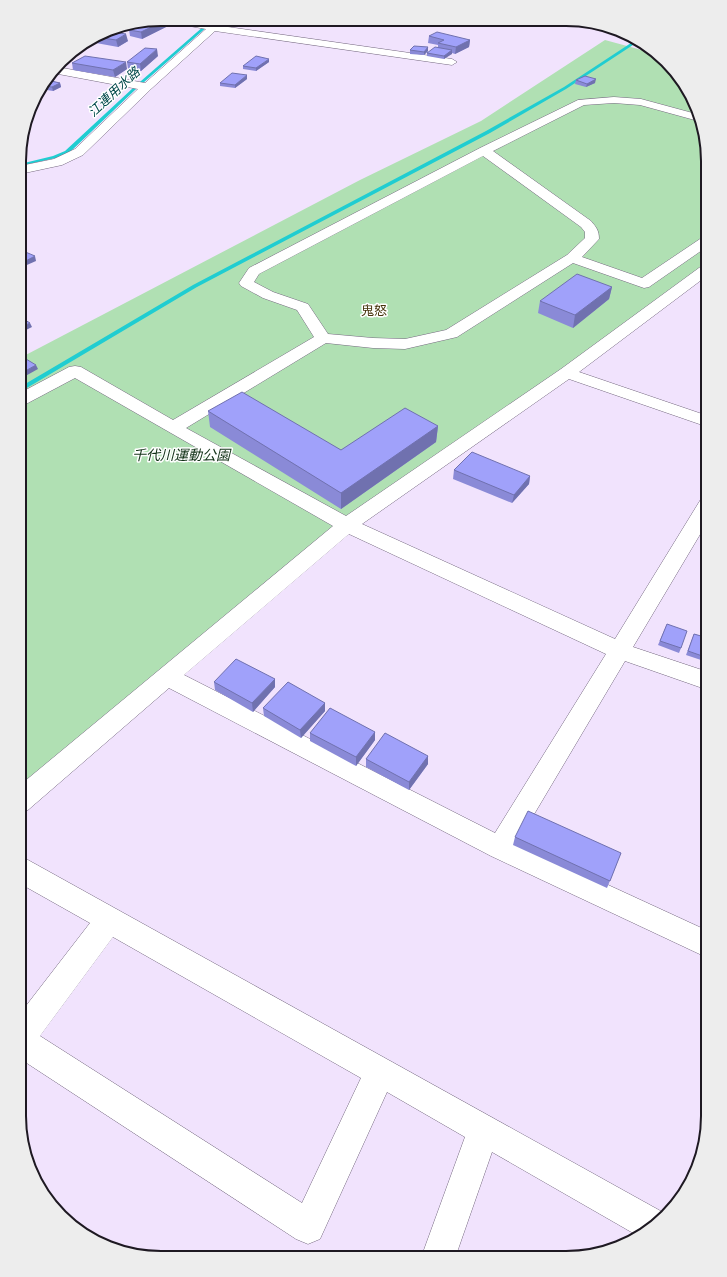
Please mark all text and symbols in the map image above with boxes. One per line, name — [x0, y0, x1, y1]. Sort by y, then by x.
water label: 江連用水路 — [84, 63, 144, 120]
district label: 鬼怒 — [361, 302, 387, 319]
park label: 千代川運動公園 — [132, 446, 232, 464]

